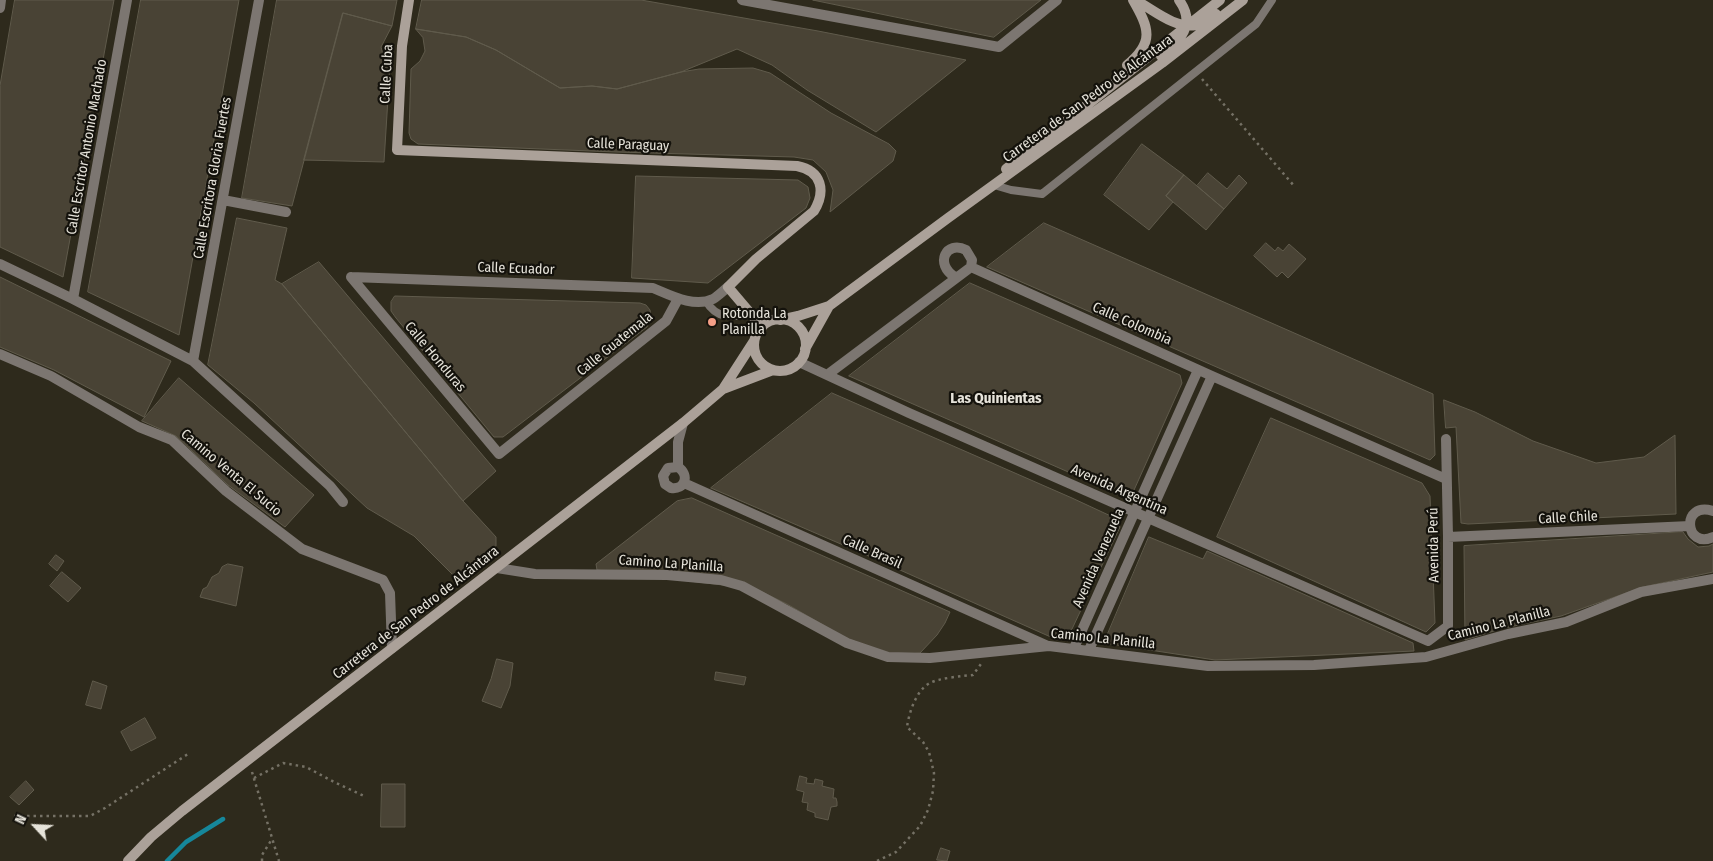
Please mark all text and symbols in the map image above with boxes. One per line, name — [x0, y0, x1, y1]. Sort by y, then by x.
street label: Carretera de San Pedro de Alcántara — [1000, 32, 1176, 166]
street label: Calle Cuba — [377, 44, 397, 104]
street label: Calle Escritor Antonio Machado — [63, 58, 111, 236]
street label: Calle Escritora Gloria Fuertes — [190, 96, 236, 260]
street label: Calle Paraguay — [586, 135, 670, 155]
street label: Calle Ecuador — [477, 259, 555, 279]
street label: Calle Colombia — [1090, 299, 1174, 349]
place label: Rotonda La Planilla — [722, 306, 787, 338]
street label: Calle Guatemala — [574, 308, 656, 380]
marker: Rotonda La Planilla — [706, 316, 718, 328]
street label: Calle Honduras — [401, 318, 469, 396]
district label: Las Quinientas — [950, 390, 1042, 408]
street label: Camino Venta El Sucio — [177, 426, 285, 520]
street label: Avenida Argentína — [1068, 461, 1170, 519]
street label: Avenida Venezuela — [1070, 506, 1128, 610]
street label: Avenida Perú — [1425, 507, 1443, 583]
street label: Calle Chile — [1538, 508, 1598, 528]
street label: Calle Brasil — [840, 531, 904, 573]
street label: Carretera de San Pedro de Alcántara — [330, 543, 502, 683]
street label: Camino La Planilla — [618, 552, 724, 576]
street label: Camino La Planilla — [1446, 603, 1552, 645]
street label: Camino La Planilla — [1050, 625, 1156, 653]
north arrow — [10, 801, 60, 851]
text: N — [11, 812, 30, 827]

